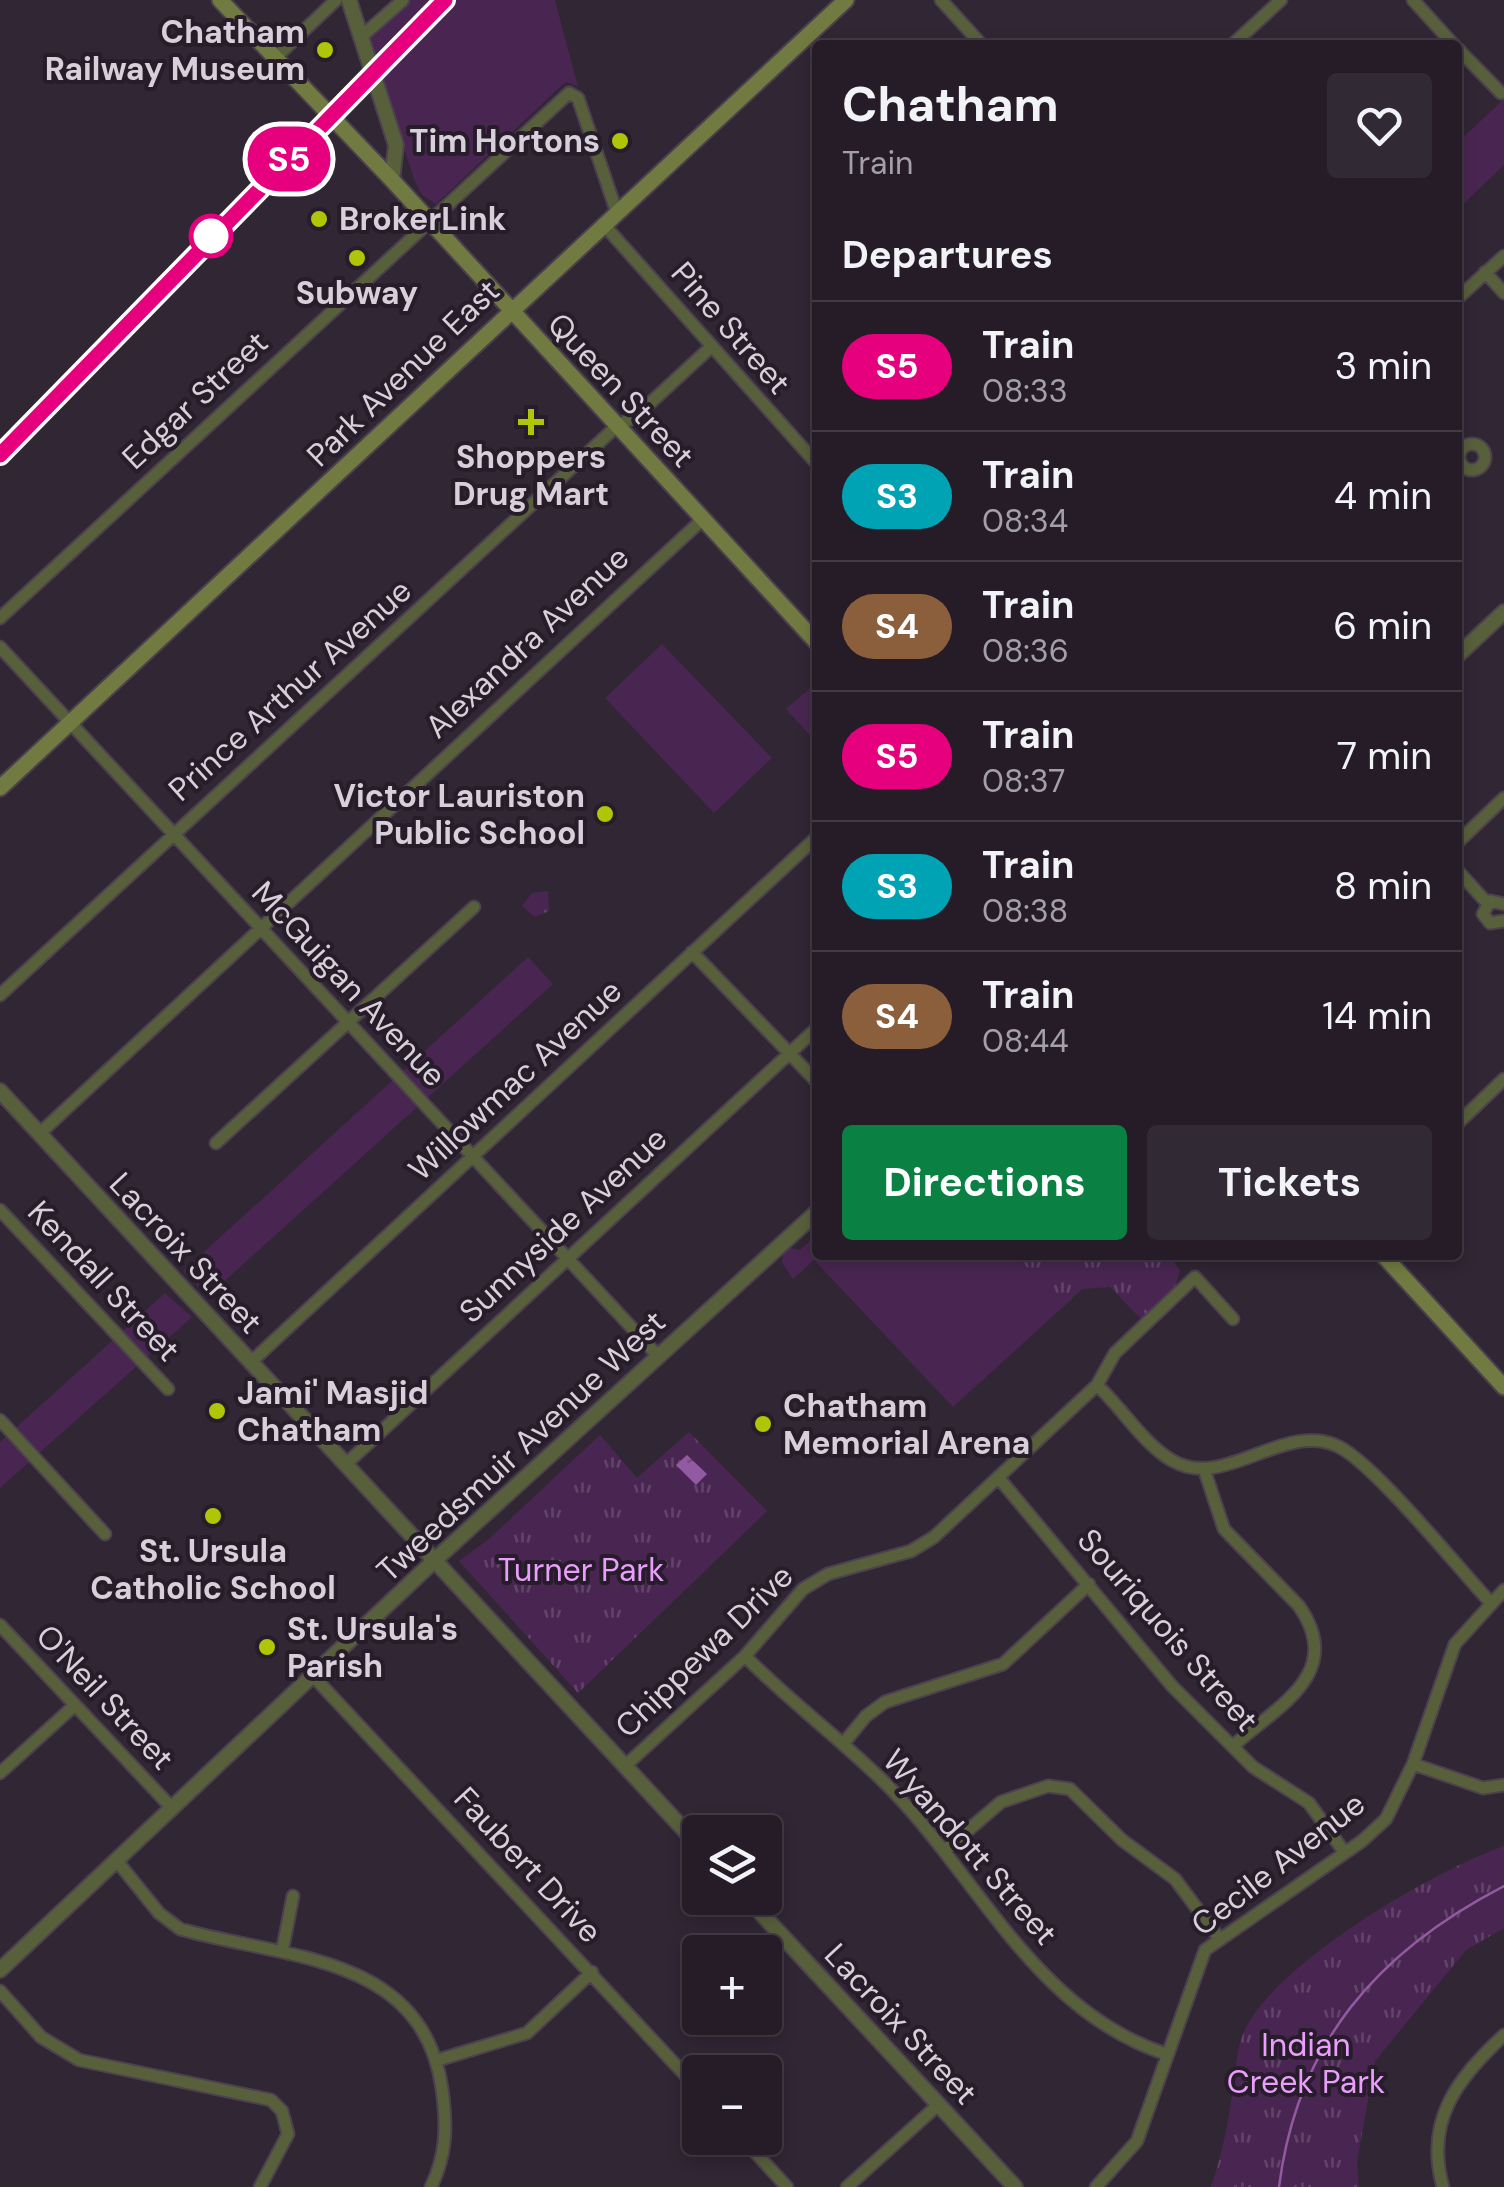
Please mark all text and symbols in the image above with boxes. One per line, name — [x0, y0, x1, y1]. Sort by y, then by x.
place label: Chatham Railway Museum — [45, 11, 305, 90]
marker: Chatham Railway Museum — [314, 39, 336, 61]
text: Chatham — [842, 73, 1059, 136]
button: heart — [1327, 73, 1432, 178]
place label: Tim Hortons — [409, 120, 600, 162]
line badge: S5 — [244, 126, 334, 192]
marker: Tim Hortons — [609, 130, 631, 152]
text: S5 — [268, 136, 310, 182]
text: Train — [842, 142, 913, 184]
place label: BrokerLink — [339, 198, 507, 240]
marker: BrokerLink — [308, 208, 330, 230]
unlabelled marker — [190, 215, 232, 257]
text: Departures — [842, 230, 1053, 280]
marker: Subway — [346, 247, 368, 269]
street label: Pine Street — [662, 253, 800, 403]
street label: Park Avenue East — [298, 270, 508, 476]
place label: Subway — [296, 272, 418, 314]
street label: Queen Street — [538, 304, 704, 476]
text: Train — [982, 320, 1075, 370]
street label: Edgar Street — [113, 322, 277, 478]
text: 3 min — [1335, 341, 1432, 391]
text: S5 — [876, 343, 918, 389]
text: 08:33 — [982, 370, 1068, 412]
marker: Shoppers Drug Mart — [520, 411, 542, 433]
place label: Shoppers Drug Mart — [453, 436, 609, 515]
text: Train — [982, 450, 1075, 500]
text: 4 min — [1334, 471, 1432, 521]
text: S3 — [876, 473, 918, 519]
text: 08:34 — [982, 500, 1068, 542]
street label: Alexandra Avenue — [416, 537, 638, 747]
street label: Prince Arthur Avenue — [160, 570, 420, 810]
text: Train — [982, 580, 1075, 630]
text: 6 min — [1333, 601, 1432, 651]
text: S4 — [875, 603, 919, 649]
text: 08:36 — [982, 630, 1069, 672]
text: Train — [982, 710, 1075, 760]
text: 7 min — [1337, 731, 1432, 781]
text: S5 — [876, 733, 918, 779]
text: 08:37 — [982, 760, 1065, 802]
place label: Victor Lauriston Public School — [333, 775, 585, 854]
marker: Victor Lauriston Public School — [594, 803, 616, 825]
text: Train — [982, 840, 1075, 890]
text: 8 min — [1334, 861, 1432, 911]
text: S3 — [876, 863, 918, 909]
street label: McGuigan Avenue — [243, 872, 455, 1096]
text: 08:38 — [982, 890, 1068, 932]
street label: Willowmac Avenue — [399, 970, 631, 1190]
text: Train — [982, 970, 1075, 1020]
text: 14 min — [1322, 991, 1432, 1041]
text: S4 — [875, 993, 919, 1039]
text: 08:44 — [982, 1020, 1069, 1062]
street label: Sunnyside Avenue — [450, 1118, 676, 1332]
button: Directions — [842, 1125, 1127, 1240]
button: Tickets — [1147, 1125, 1432, 1240]
street label: Lacroix Street — [101, 1164, 271, 1342]
street label: Kendall Street — [19, 1192, 189, 1370]
street label: Tweedsmuir Avenue West — [368, 1301, 674, 1591]
place label: Jami' Masjid Chatham — [237, 1372, 428, 1451]
place label: Chatham Memorial Arena — [783, 1385, 1030, 1464]
marker: Jami' Masjid Chatham — [206, 1400, 228, 1422]
marker: Chatham Memorial Arena — [752, 1413, 774, 1435]
marker: St. Ursula Catholic School — [202, 1505, 224, 1527]
street label: Souriquois Street — [1068, 1520, 1268, 1740]
place label: St. Ursula Catholic School — [90, 1530, 336, 1609]
park label: Turner Park — [498, 1549, 664, 1591]
street label: Chippewa Drive — [606, 1555, 802, 1747]
place label: St. Ursula's Parish — [287, 1608, 458, 1687]
street label: O'Neil Street — [27, 1615, 183, 1779]
marker: St. Ursula's Parish — [256, 1636, 278, 1658]
street label: Wyandott Street — [873, 1740, 1067, 1954]
street label: Faubert Drive — [445, 1778, 611, 1952]
street label: Cecile Avenue — [1182, 1783, 1374, 1945]
map controls — [682, 1815, 782, 2155]
button: layers — [682, 1815, 782, 1915]
button: + — [682, 1935, 782, 2035]
street label: Lacroix Street — [816, 1935, 986, 2113]
park label: Indian Creek Park — [1227, 2024, 1385, 2103]
button: − — [682, 2055, 782, 2155]

